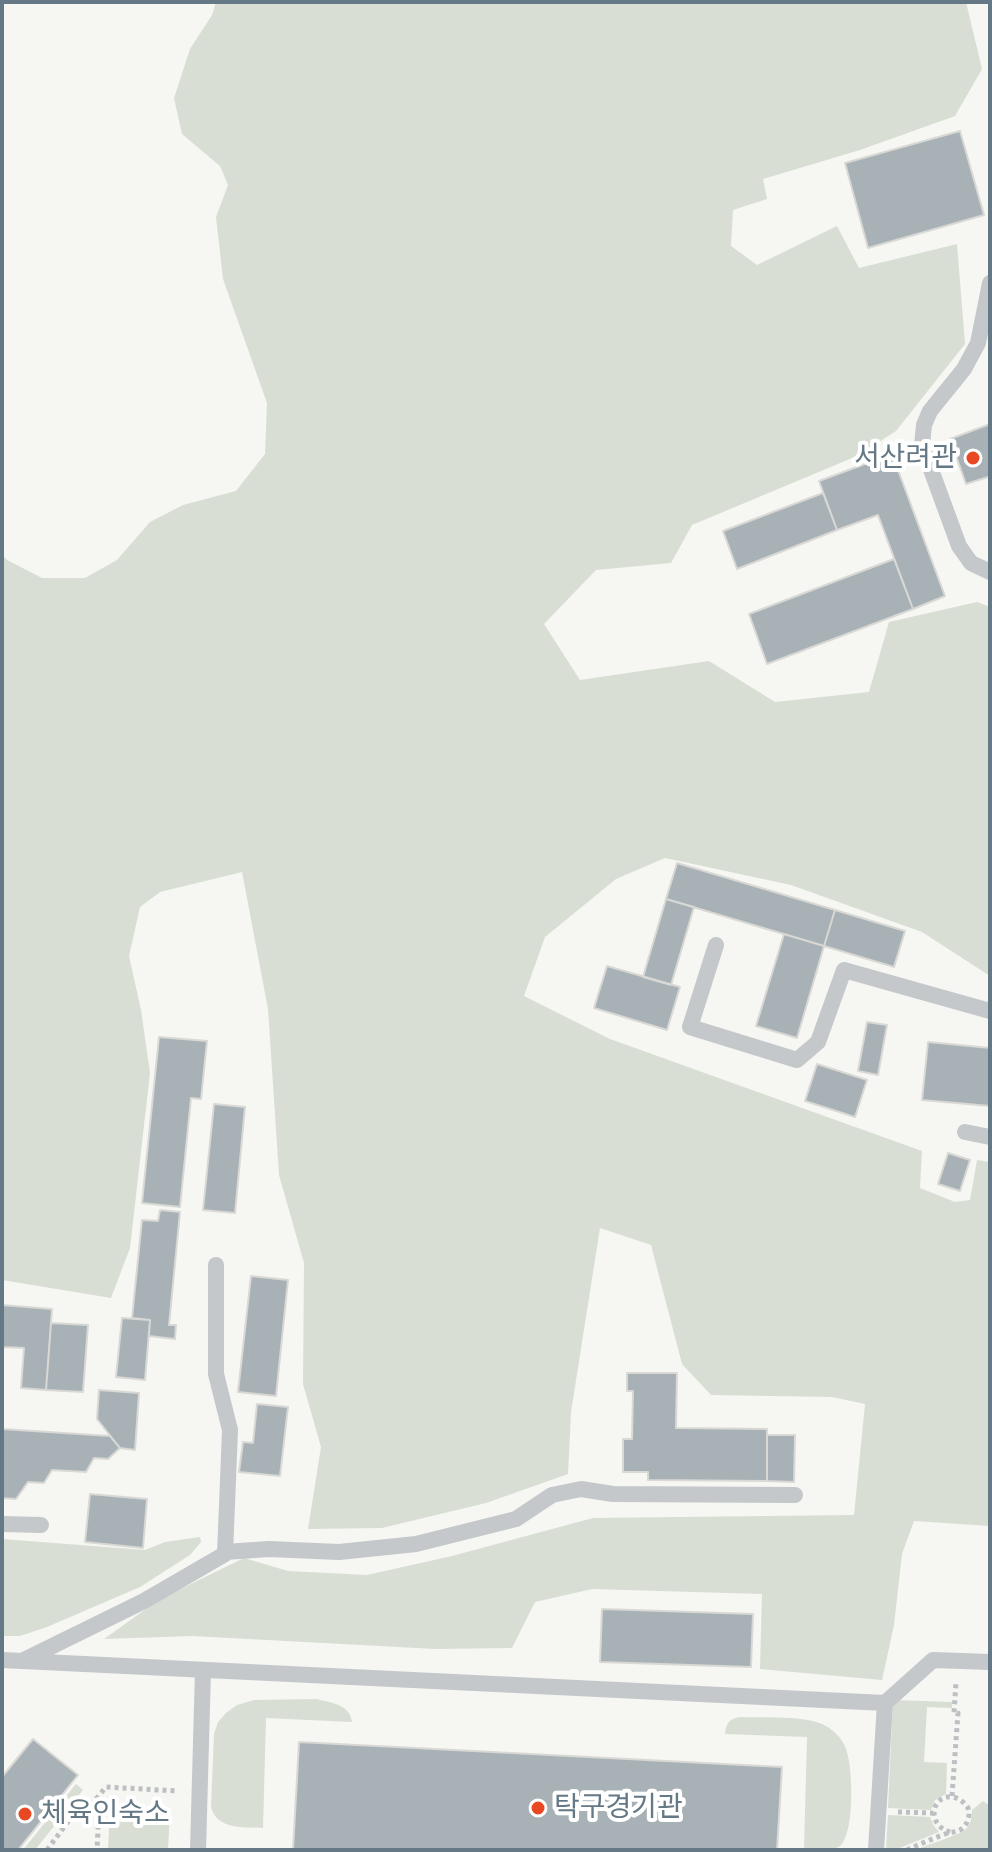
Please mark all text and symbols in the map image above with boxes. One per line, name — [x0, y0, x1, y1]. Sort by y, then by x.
place label: 서산려관 — [854, 441, 957, 475]
marker: 서산려관 — [964, 449, 982, 467]
place label: 탁구경기관 — [554, 1791, 683, 1825]
place label: 체육인숙소 — [41, 1797, 170, 1831]
marker: 탁구경기관 — [529, 1799, 547, 1817]
marker: 체육인숙소 — [16, 1805, 34, 1823]

